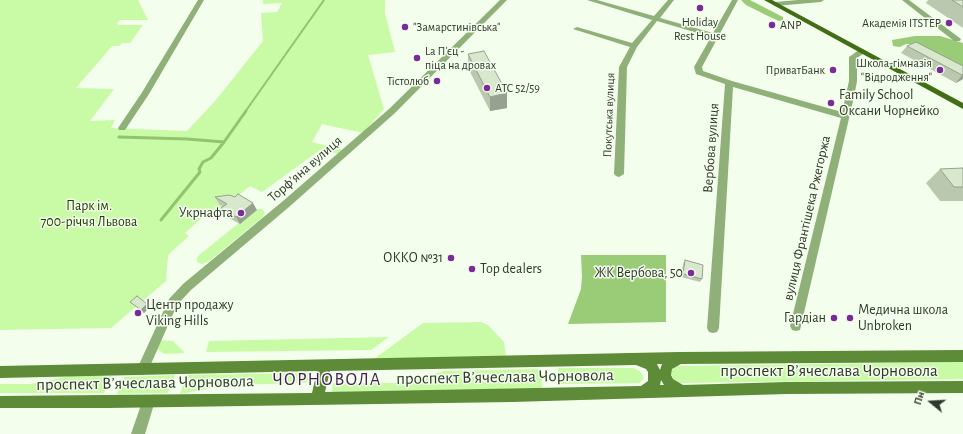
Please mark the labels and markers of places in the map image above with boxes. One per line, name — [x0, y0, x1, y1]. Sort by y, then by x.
marker: Holiday Rest House — [695, 3, 705, 13]
place label: Holiday Rest House — [674, 15, 726, 43]
place label: Академія ITSTEP — [862, 16, 941, 30]
place label: ANP — [780, 18, 801, 32]
marker: Академія ITSTEP — [944, 18, 954, 28]
place label: "Замарстинівська" — [413, 20, 500, 34]
marker: ANP — [767, 20, 777, 30]
marker: "Замарстинівська" — [400, 22, 410, 32]
place label: La П'єц - піца на дровах — [425, 44, 496, 72]
marker: La П'єц - піца на дровах — [412, 53, 422, 63]
place label: Школа-гімназія "Відродження" — [856, 56, 932, 84]
place label: ПриватБанк — [766, 63, 825, 77]
marker: ПриватБанк — [828, 65, 838, 75]
marker: Школа-гімназія "Відродження" — [935, 65, 945, 75]
place label: Тістолюб — [387, 74, 429, 88]
marker: Тістолюб — [432, 76, 442, 86]
place label: АТС 52/59 — [495, 81, 540, 95]
marker: АТС 52/59 — [482, 83, 492, 93]
place label: Family School Оксани Чорнейко — [839, 87, 939, 120]
marker: Family School Оксани Чорнейко — [826, 98, 836, 108]
place label: Укрнафта — [179, 205, 233, 221]
marker: Укрнафта — [236, 208, 246, 218]
place label: ОККО №31 — [383, 250, 443, 266]
marker: ОККО №31 — [446, 253, 456, 263]
place label: Top dealers — [480, 261, 542, 277]
marker: Top dealers — [467, 264, 477, 274]
place label: ЖК Вербова, 50 — [594, 265, 683, 281]
marker: ЖК Вербова, 50 — [686, 268, 696, 278]
place label: Центр продажу Viking Hills — [146, 297, 233, 330]
place label: Медична школа Unbroken — [858, 302, 948, 334]
marker: Центр продажу Viking Hills — [133, 308, 143, 318]
place label: Гардіан — [784, 310, 826, 326]
marker: Гардіан — [829, 313, 839, 323]
marker: Медична школа Unbroken — [845, 313, 855, 323]

